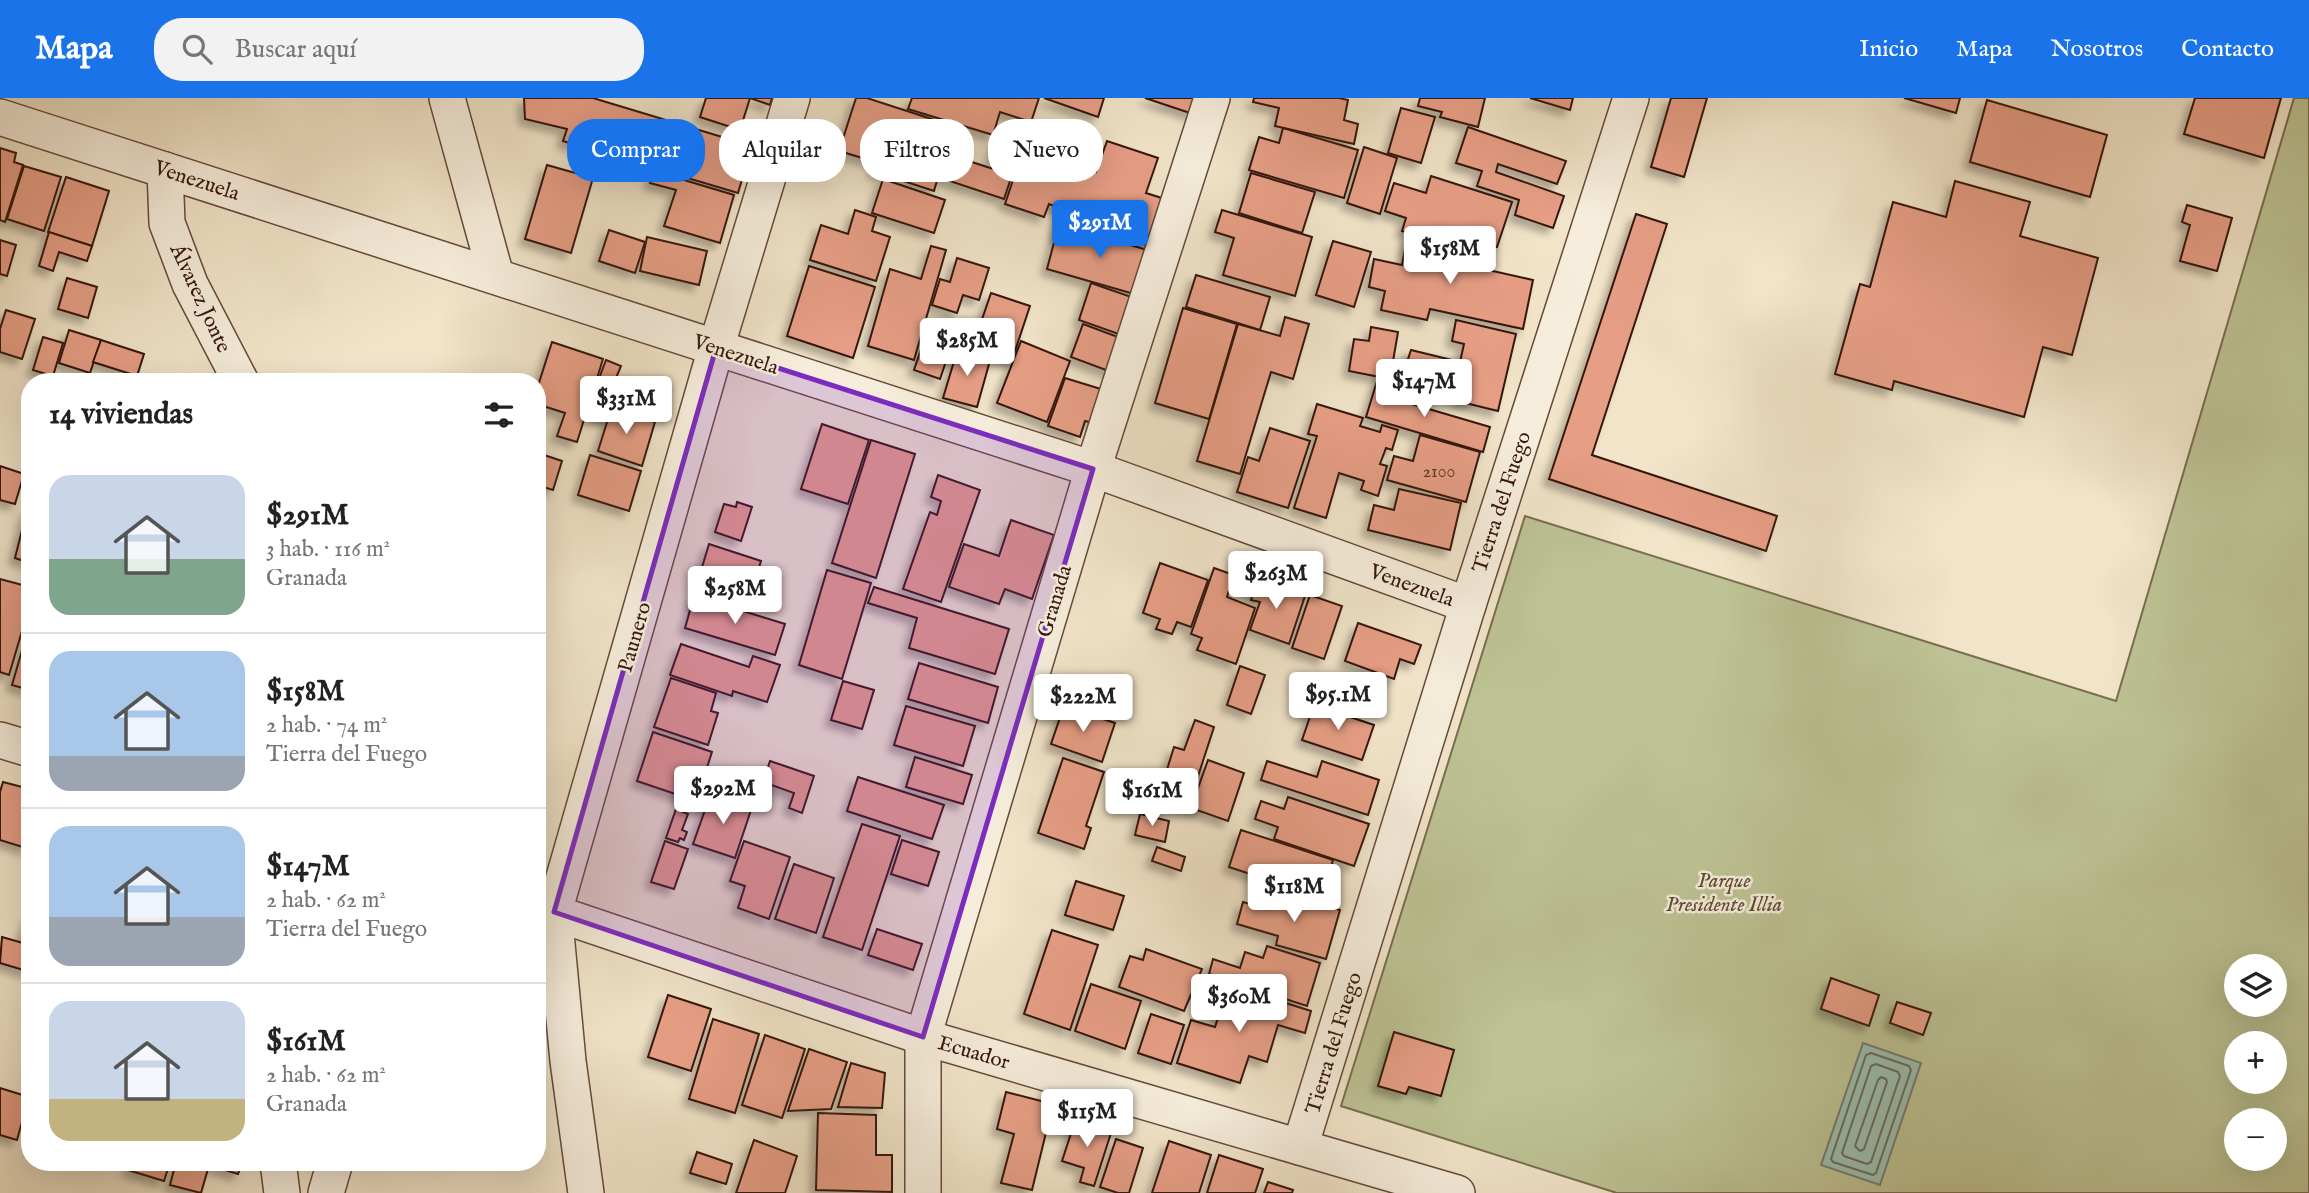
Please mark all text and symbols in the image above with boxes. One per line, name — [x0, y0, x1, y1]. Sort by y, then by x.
search box — [154, 18, 644, 81]
text: Mapa — [35, 28, 112, 70]
icon: search — [178, 30, 216, 68]
text: Buscar aquí — [234, 33, 356, 66]
text: Inicio — [1859, 34, 1918, 65]
text: Mapa — [1956, 34, 2012, 65]
text: Nosotros — [2050, 34, 2143, 65]
text: Contacto — [2181, 34, 2274, 65]
chip: Comprar — [567, 119, 705, 182]
chip: Alquilar — [719, 119, 846, 182]
chip: Filtros — [860, 119, 974, 182]
chip: Nuevo — [988, 119, 1103, 182]
street label: Venezuela — [149, 155, 244, 208]
pin: $291M — [1051, 200, 1149, 260]
text: $291M — [1068, 208, 1132, 237]
pin: $158M — [1401, 226, 1499, 286]
text: $158M — [1420, 234, 1480, 263]
street label: Álvarez Jonte — [162, 239, 238, 358]
pin: $285M — [918, 318, 1016, 378]
text: $285M — [936, 326, 998, 355]
street label: Venezuela — [688, 329, 783, 382]
pin: $147M — [1375, 360, 1473, 419]
text: $147M — [1392, 367, 1456, 396]
pin: $331M — [577, 376, 675, 436]
text: $331M — [596, 384, 656, 413]
text: 14 viviendas — [49, 396, 193, 434]
icon: filters — [480, 396, 518, 434]
street label: Tierra del Fuego — [1467, 428, 1538, 577]
house number: 2100 — [1423, 461, 1455, 484]
text: $291M — [266, 497, 349, 535]
icon: home — [105, 503, 189, 587]
text: 3 hab. · 116 m² — [266, 535, 390, 564]
pin: $263M — [1227, 552, 1325, 611]
street label: Venezuela — [1364, 558, 1458, 614]
text: $263M — [1244, 559, 1308, 588]
street label: Granada — [1032, 561, 1079, 641]
text: Granada — [266, 564, 347, 593]
pin: $258M — [686, 566, 784, 626]
text: $258M — [704, 574, 766, 603]
street label: Paunero — [613, 599, 658, 676]
pin: $95.1M — [1281, 672, 1395, 732]
text: $158M — [266, 673, 345, 711]
pin: $222M — [1034, 674, 1132, 734]
icon: home — [105, 679, 189, 763]
text: $95.1M — [1305, 680, 1371, 709]
text: $222M — [1050, 682, 1116, 711]
text: 2 hab. · 74 m² — [266, 711, 388, 740]
text: Tierra del Fuego — [266, 740, 427, 769]
pin: $292M — [674, 766, 772, 826]
pin: $161M — [1103, 768, 1201, 828]
text: $292M — [690, 774, 756, 803]
text: $161M — [1121, 776, 1183, 805]
text: $147M — [266, 848, 350, 886]
icon: home — [105, 854, 189, 938]
pin: $118M — [1245, 864, 1343, 924]
park label: Parque Presidente Illia — [1666, 868, 1782, 919]
text: $118M — [1264, 872, 1324, 901]
text: 2 hab. · 62 m² — [266, 886, 386, 915]
text: Tierra del Fuego — [266, 915, 427, 944]
map controls — [2224, 954, 2287, 1171]
button: layers — [2224, 954, 2287, 1017]
street label: Tierra del Fuego — [1300, 969, 1369, 1118]
pin: $360M — [1190, 974, 1288, 1034]
text: $360M — [1207, 982, 1271, 1011]
text: $161M — [266, 1023, 346, 1061]
icon: home — [105, 1029, 189, 1113]
street label: Ecuador — [934, 1030, 1013, 1077]
button: + — [2224, 1031, 2287, 1094]
text: 2 hab. · 62 m² — [266, 1061, 386, 1090]
text: Granada — [266, 1090, 347, 1119]
pin: $115M — [1038, 1090, 1136, 1149]
text: $115M — [1057, 1097, 1117, 1126]
button: − — [2224, 1108, 2287, 1171]

